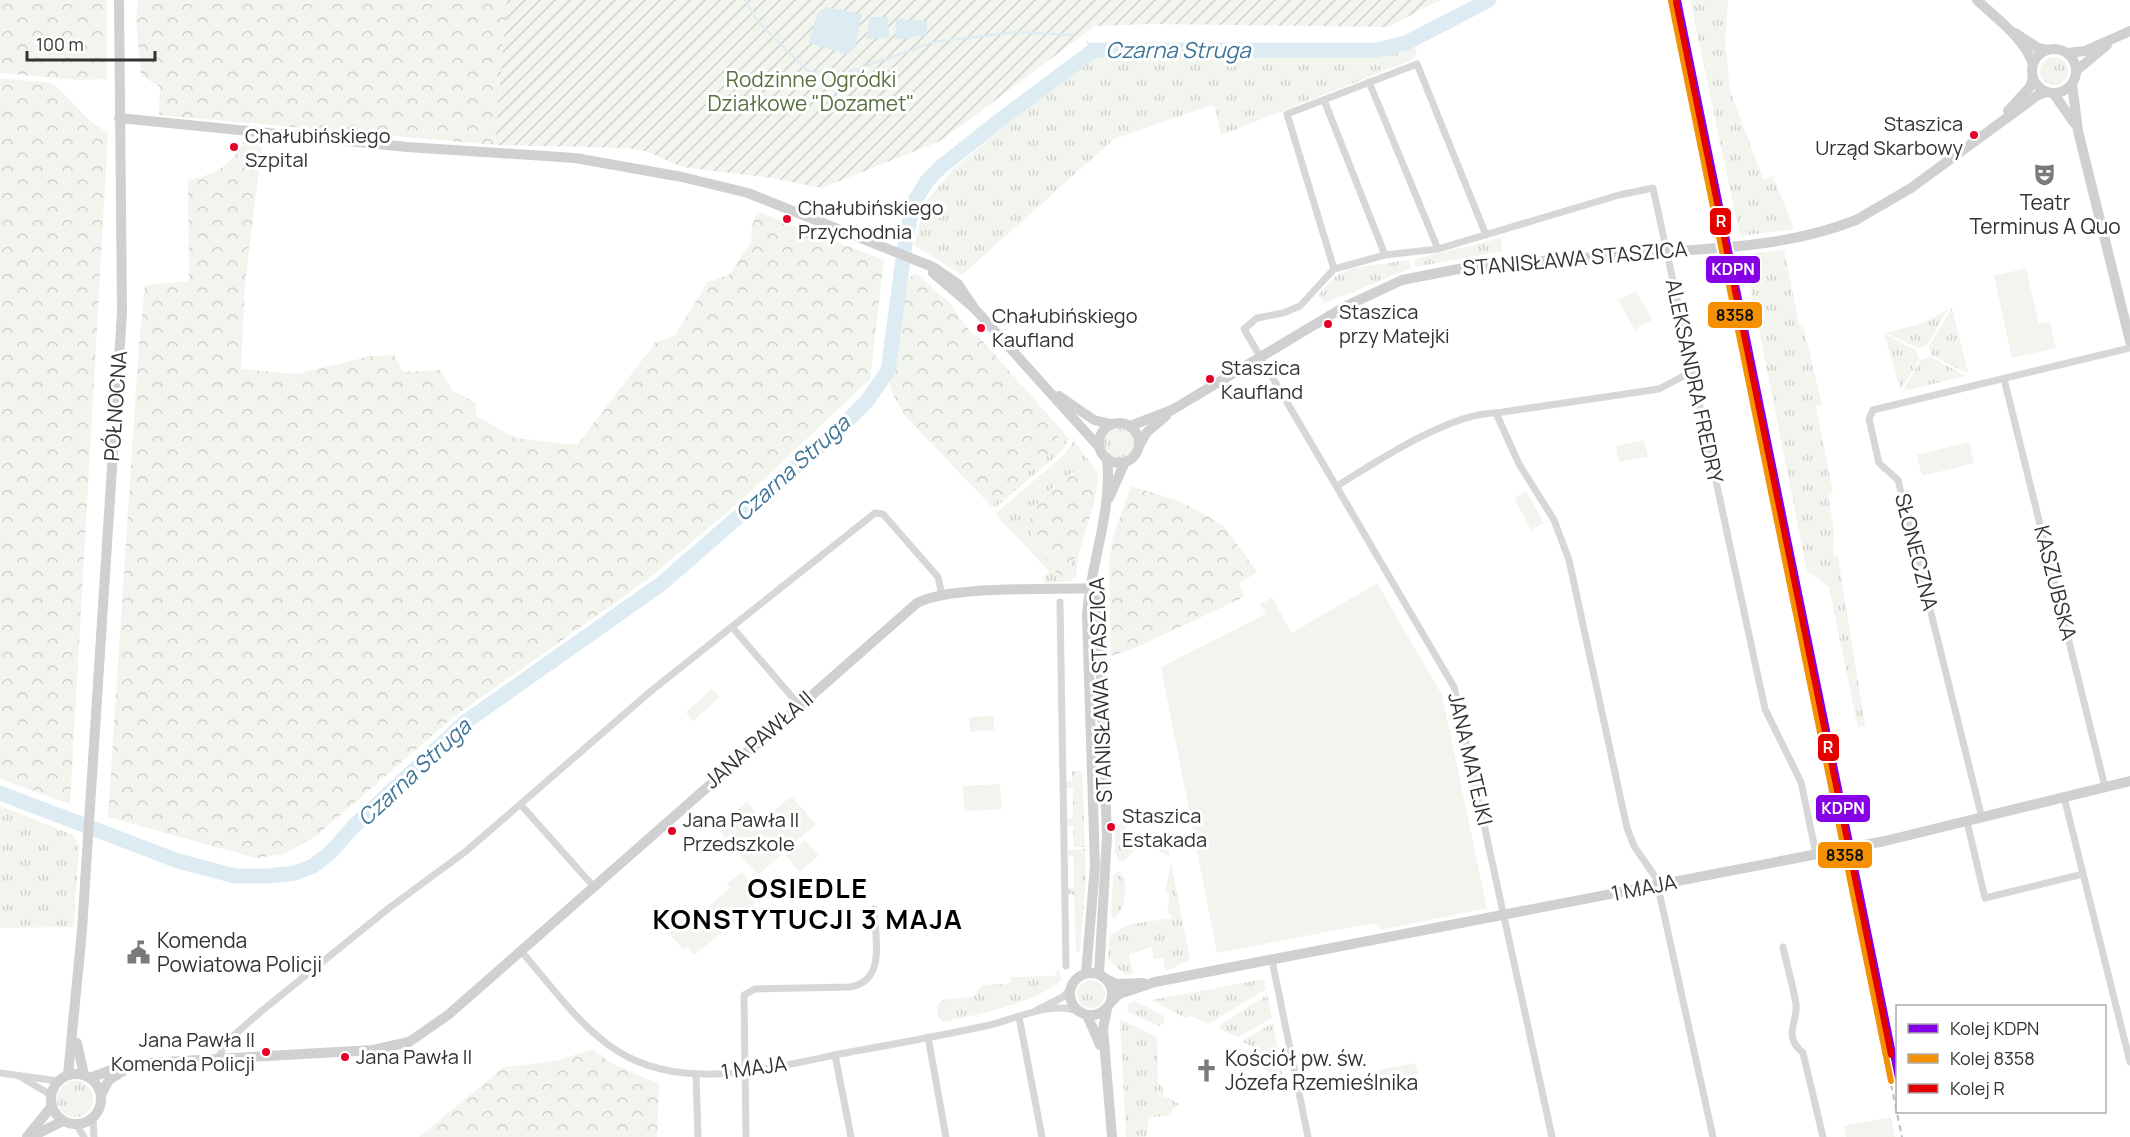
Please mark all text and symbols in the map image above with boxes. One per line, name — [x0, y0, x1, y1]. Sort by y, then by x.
scale bar — [27, 24, 154, 62]
text: 100 m — [36, 32, 84, 56]
water label: Czarna Struga — [1105, 35, 1252, 65]
park label: Rodzinne Ogródki Działkowe "Dozamet" — [707, 65, 915, 117]
place label: Staszica Urząd Skarbowy — [1815, 110, 1963, 161]
place label: Chałubińskiego Szpital — [245, 122, 391, 173]
marker: Staszica Urząd Skarbowy — [1968, 129, 1980, 141]
marker: Chałubińskiego Szpital — [228, 141, 240, 153]
theatre icon: Teatr Terminus A Quo — [2032, 162, 2058, 188]
place label: Teatr Terminus A Quo — [1969, 188, 2121, 240]
place label: Chałubińskiego Przychodnia — [798, 194, 944, 245]
line badge: R — [1709, 207, 1732, 236]
text: R — [1716, 210, 1726, 232]
marker: Chałubińskiego Przychodnia — [781, 213, 793, 225]
street label: STANISŁAWA STASZICA — [1461, 234, 1688, 282]
line badge: KDPN — [1705, 255, 1761, 284]
text: KDPN — [1711, 258, 1755, 280]
street label: ALEKSANDRA FREDRY — [1660, 276, 1730, 486]
place label: Staszica przy Matejki — [1339, 298, 1450, 349]
line badge: 8358 — [1707, 301, 1763, 329]
place label: Chałubińskiego Kaufland — [992, 302, 1138, 353]
text: 8358 — [1716, 304, 1754, 326]
marker: Staszica przy Matejki — [1322, 318, 1334, 330]
marker: Chałubińskiego Kaufland — [975, 322, 987, 334]
street label: PÓŁNOCNA — [97, 350, 133, 462]
place label: Staszica Kaufland — [1221, 354, 1303, 405]
marker: Staszica Kaufland — [1204, 373, 1216, 385]
water label: Czarna Struga — [728, 407, 857, 528]
street label: SŁONECZNA — [1889, 490, 1945, 613]
street label: KASZUBSKA — [2028, 522, 2084, 643]
street label: STANISŁAWA STASZICA — [1082, 577, 1118, 803]
street label: JANA PAWŁA II — [698, 684, 819, 794]
street label: JANA MATEJKI — [1442, 689, 1500, 828]
water label: Czarna Struga — [351, 710, 479, 832]
line badge: R — [1817, 733, 1840, 762]
text: R — [1823, 736, 1833, 758]
line badge: KDPN — [1815, 794, 1871, 823]
text: KDPN — [1821, 797, 1865, 819]
place label: Staszica Estakada — [1122, 802, 1207, 853]
place label: Jana Pawła II Przedszkole — [683, 806, 799, 857]
marker: Staszica Estakada — [1105, 821, 1117, 833]
marker: Jana Pawła II Przedszkole — [666, 825, 678, 837]
line badge: 8358 — [1817, 841, 1873, 869]
text: 8358 — [1826, 844, 1864, 866]
street label: 1 MAJA — [1609, 867, 1679, 907]
district label: OSIEDLE KONSTYTUCJI 3 MAJA — [653, 869, 963, 937]
place label: Komenda Powiatowa Policji — [157, 926, 322, 978]
public building icon: Komenda Powiatowa Policji — [126, 940, 152, 966]
legend — [1896, 1005, 2106, 1113]
text: Kolej KDPN — [1950, 1016, 2039, 1040]
place label: Jana Pawła II Komenda Policji — [111, 1026, 255, 1077]
place label: Jana Pawła II — [356, 1043, 472, 1070]
place label: Kościół pw. św. Józefa Rzemieślnika — [1225, 1044, 1418, 1096]
marker: Jana Pawła II Komenda Policji — [260, 1046, 272, 1058]
text: Kolej 8358 — [1950, 1046, 2035, 1070]
street label: 1 MAJA — [719, 1049, 788, 1085]
marker: Jana Pawła II — [339, 1051, 351, 1063]
church icon: Kościół pw. św. Józefa Rzemieślnika — [1194, 1058, 1220, 1084]
text: Kolej R — [1950, 1076, 2005, 1100]

